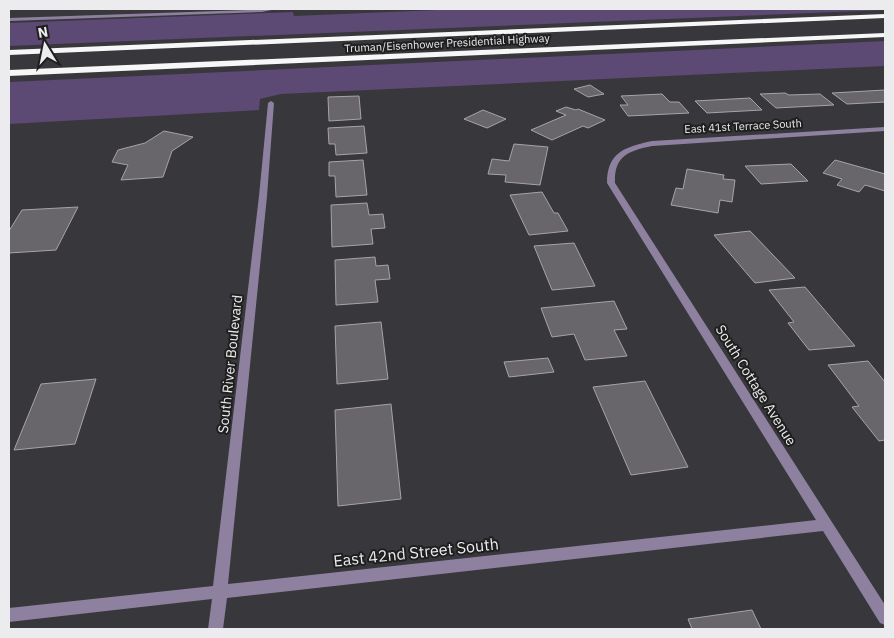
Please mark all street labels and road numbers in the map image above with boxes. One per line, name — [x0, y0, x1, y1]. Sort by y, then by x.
street label: Truman/Eisenhower Presidential Highway — [344, 31, 551, 55]
street label: East 41st Terrace South — [684, 116, 802, 136]
street label: South River Boulevard — [214, 294, 246, 434]
street label: South Cottage Avenue — [712, 321, 801, 449]
street label: East 42nd Street South — [332, 533, 500, 571]

